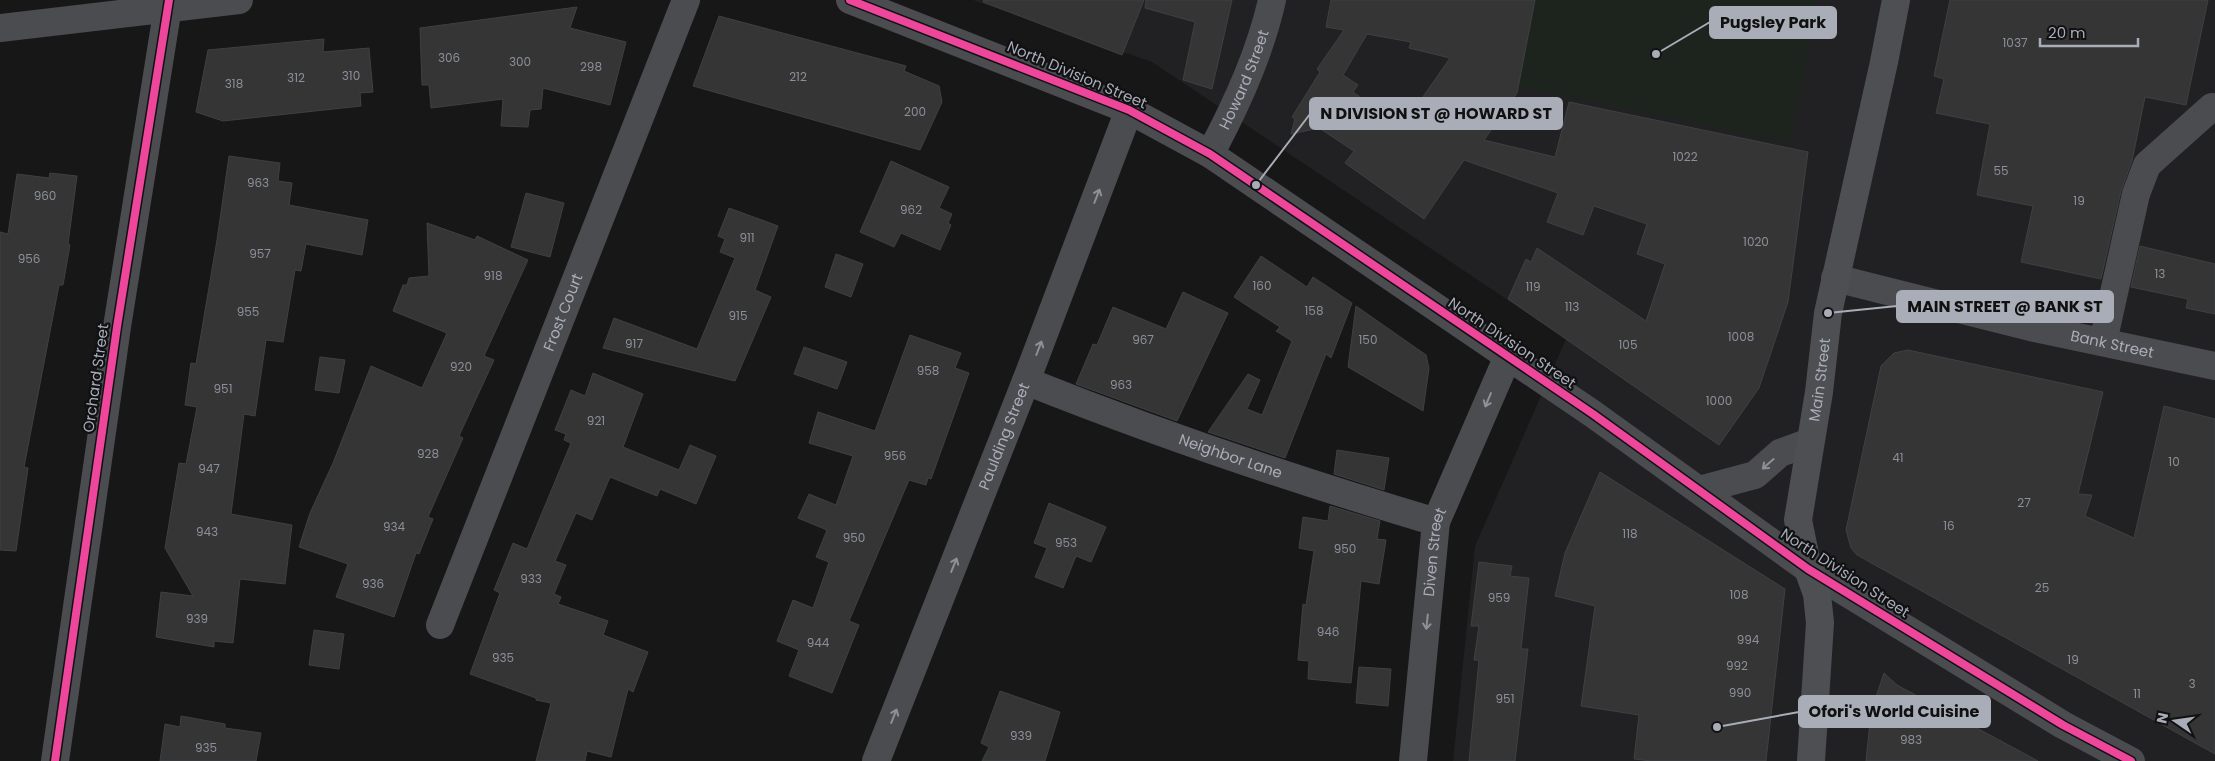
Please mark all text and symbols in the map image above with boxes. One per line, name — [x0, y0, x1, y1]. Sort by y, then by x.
callout: Pugsley Park — [1710, 7, 1836, 38]
text: Pugsley Park — [1720, 11, 1826, 34]
scale bar — [2040, 15, 2138, 47]
text: 20 m — [2048, 22, 2086, 43]
street label: Howard Street — [1214, 27, 1274, 133]
house number: 1037 — [2003, 34, 2028, 51]
street label: North Division Street — [1004, 36, 1150, 113]
house number: 306 — [438, 49, 460, 66]
house number: 300 — [509, 53, 531, 70]
house number: 298 — [580, 58, 602, 75]
house number: 310 — [342, 67, 360, 84]
house number: 212 — [789, 68, 807, 85]
house number: 312 — [287, 69, 305, 86]
house number: 318 — [225, 75, 243, 92]
callout: N DIVISION ST @ HOWARD ST — [1310, 98, 1562, 129]
text: N DIVISION ST @ HOWARD ST — [1320, 102, 1552, 125]
house number: 200 — [904, 103, 926, 120]
house number: 1022 — [1672, 148, 1698, 165]
house number: 55 — [1993, 162, 2009, 179]
house number: 963 — [247, 174, 269, 191]
house number: 960 — [34, 187, 56, 204]
one-way arrow — [1092, 189, 1102, 204]
house number: 19 — [2073, 192, 2085, 209]
house number: 962 — [900, 201, 922, 218]
house number: 911 — [739, 229, 755, 246]
house number: 1020 — [1743, 233, 1769, 250]
house number: 957 — [249, 245, 271, 262]
house number: 956 — [18, 250, 40, 267]
house number: 13 — [2155, 265, 2165, 282]
house number: 918 — [484, 267, 502, 284]
street label: Frost Court — [538, 270, 587, 354]
house number: 160 — [1253, 277, 1272, 294]
house number: 119 — [1525, 278, 1541, 295]
callout: MAIN STREET @ BANK ST — [1897, 291, 2113, 322]
street label: North Division Street — [1444, 292, 1580, 393]
text: MAIN STREET @ BANK ST — [1907, 295, 2103, 318]
house number: 113 — [1565, 298, 1579, 315]
house number: 158 — [1305, 302, 1323, 319]
house number: 955 — [237, 303, 259, 320]
house number: 915 — [729, 307, 747, 324]
street label: Orchard Street — [77, 322, 114, 434]
street label: Bank Street — [2069, 325, 2156, 363]
house number: 1008 — [1728, 328, 1754, 345]
house number: 967 — [1132, 331, 1154, 348]
house number: 150 — [1359, 331, 1377, 348]
house number: 917 — [625, 335, 643, 352]
house number: 105 — [1619, 336, 1637, 353]
street label: Main Street — [1803, 337, 1835, 423]
one-way arrow — [1035, 341, 1044, 356]
house number: 920 — [450, 358, 472, 375]
house number: 958 — [917, 362, 939, 379]
house number: 963 — [1110, 376, 1132, 393]
street label: Paulding Street — [973, 379, 1034, 493]
house number: 951 — [214, 380, 232, 397]
one-way arrow — [1483, 392, 1493, 407]
house number: 1000 — [1706, 392, 1732, 409]
house number: 921 — [587, 412, 605, 429]
street label: Neighbor Lane — [1176, 428, 1285, 483]
house number: 928 — [417, 445, 439, 462]
house number: 956 — [884, 447, 906, 464]
house number: 41 — [1892, 449, 1904, 466]
house number: 10 — [2168, 453, 2180, 470]
one-way arrow — [1761, 458, 1774, 470]
house number: 947 — [198, 460, 220, 477]
house number: 27 — [2017, 494, 2031, 511]
street label: Diven Street — [1418, 504, 1451, 598]
house number: 16 — [1943, 517, 1955, 534]
house number: 934 — [383, 518, 406, 535]
house number: 943 — [196, 523, 218, 540]
street label: North Division Street — [1777, 523, 1914, 622]
house number: 118 — [1622, 525, 1638, 542]
house number: 950 — [843, 529, 865, 546]
house number: 953 — [1055, 534, 1077, 551]
house number: 950 — [1334, 540, 1356, 557]
one-way arrow — [950, 557, 959, 573]
house number: 933 — [520, 570, 542, 587]
house number: 936 — [362, 575, 384, 592]
house number: 25 — [2035, 579, 2049, 596]
house number: 108 — [1730, 586, 1748, 603]
house number: 959 — [1488, 589, 1510, 606]
house number: 939 — [186, 610, 208, 627]
one-way arrow — [1422, 613, 1431, 629]
house number: 946 — [1317, 623, 1339, 640]
house number: 994 — [1737, 631, 1760, 648]
house number: 944 — [807, 634, 830, 651]
house number: 935 — [492, 649, 514, 666]
house number: 19 — [2067, 651, 2079, 668]
house number: 992 — [1726, 657, 1748, 674]
house number: 3 — [2188, 675, 2196, 692]
house number: 990 — [1729, 684, 1751, 701]
house number: 11 — [2133, 685, 2141, 702]
house number: 951 — [1496, 690, 1514, 707]
callout: Ofori's World Cuisine — [1799, 696, 1990, 727]
north arrow — [2150, 696, 2200, 746]
text: Ofori's World Cuisine — [1809, 700, 1980, 723]
one-way arrow — [890, 709, 899, 724]
text: N — [2151, 711, 2173, 725]
house number: 939 — [1010, 727, 1032, 744]
house number: 983 — [1900, 731, 1922, 748]
house number: 935 — [195, 739, 217, 756]

